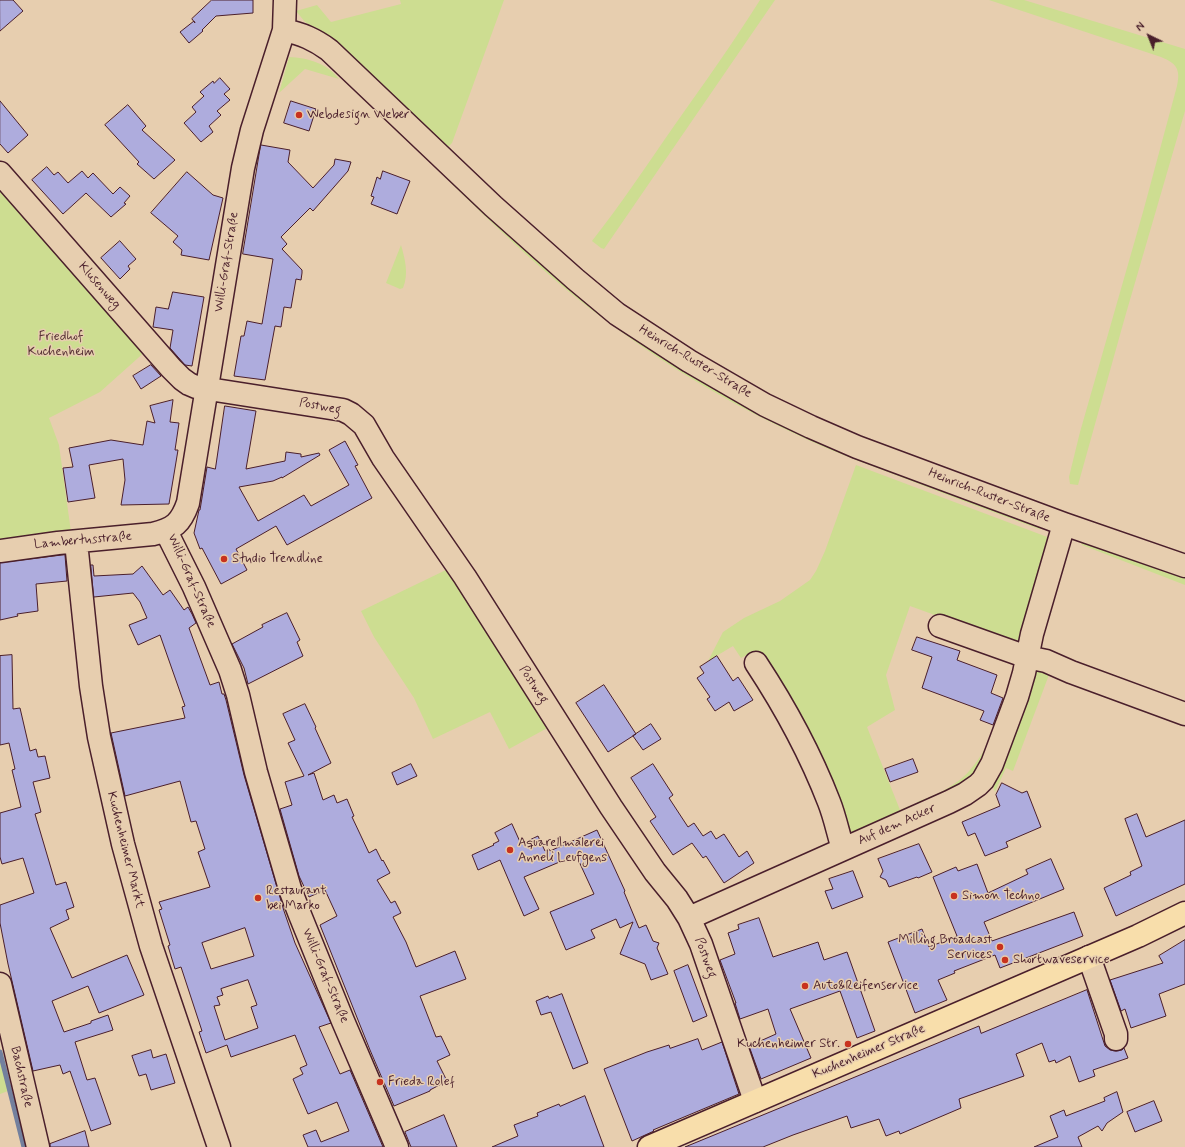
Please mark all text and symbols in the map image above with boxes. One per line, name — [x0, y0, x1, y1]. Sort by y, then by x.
north arrow — [1129, 16, 1169, 56]
text: N — [1133, 20, 1148, 35]
place label: Webdesign Weber — [307, 107, 410, 123]
marker: Webdesign Weber — [294, 110, 304, 120]
street label: Willi-Graf-Straße — [211, 211, 243, 313]
street label: Klusenweg — [74, 259, 124, 313]
street label: Heinrich-Ruster-Straße — [636, 322, 754, 402]
park label: Friedhof Kuchenheim — [28, 329, 94, 360]
street label: Postweg — [298, 395, 342, 419]
street label: Heinrich-Ruster-Straße — [926, 466, 1052, 526]
street label: Lambertusstraße — [33, 529, 133, 553]
street label: Willi-Graf-Straße — [163, 532, 219, 630]
place label: Studio Trendline — [232, 551, 323, 567]
marker: Studio Trendline — [219, 554, 229, 564]
street label: Postweg — [515, 663, 551, 707]
street label: Kuchenheimer Markt — [103, 790, 147, 910]
street label: Auf dem Acker — [856, 801, 938, 849]
place label: Aquarellmalerei Anneli Leufgens — [518, 835, 607, 866]
marker: Aquarellmalerei Anneli Leufgens — [505, 845, 515, 855]
place label: Restaurant bei Marko — [266, 883, 326, 914]
place label: Simon Techno — [962, 888, 1040, 904]
marker: Simon Techno — [949, 891, 959, 901]
marker: Restaurant bei Marko — [253, 893, 263, 903]
street label: Willi-Graf-Straße — [298, 926, 352, 1026]
place label: Milling Broadcast Services — [898, 932, 992, 963]
street label: Postweg — [690, 935, 720, 981]
marker: Milling Broadcast Services — [995, 942, 1005, 952]
place label: Shortwaveservice — [1013, 952, 1110, 968]
marker: Shortwaveservice — [1000, 955, 1010, 965]
place label: Auto&Reifenservice — [813, 978, 918, 994]
marker: Auto&Reifenservice — [800, 981, 810, 991]
street label: Kuchenheimer Straße — [811, 1021, 927, 1083]
place label: Kuchenheimer Str. — [737, 1036, 840, 1052]
marker: Kuchenheimer Str. — [843, 1039, 853, 1049]
street label: Bachstraße — [6, 1045, 36, 1109]
place label: Frieda Rolef — [388, 1074, 455, 1090]
marker: Frieda Rolef — [375, 1077, 385, 1087]

